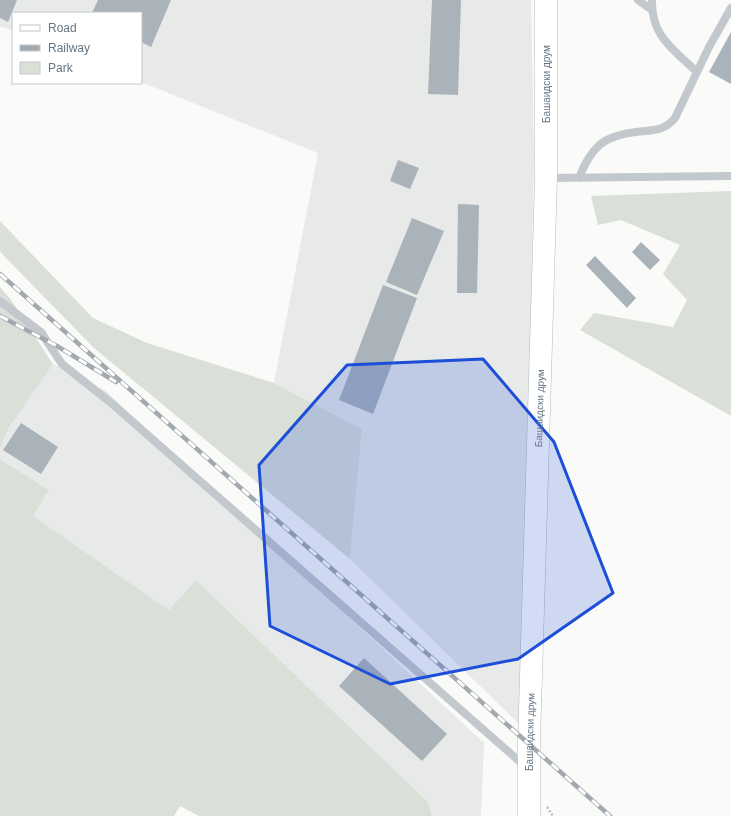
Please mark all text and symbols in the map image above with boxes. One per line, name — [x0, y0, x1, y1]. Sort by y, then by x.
legend — [12, 12, 142, 84]
text: Road — [48, 21, 77, 35]
text: Railway — [48, 41, 90, 55]
street label: Башаидски друм — [541, 45, 552, 123]
text: Park — [48, 61, 74, 75]
street label: Башаидски друм — [532, 369, 546, 447]
street label: Башаидски друм — [523, 693, 536, 771]

